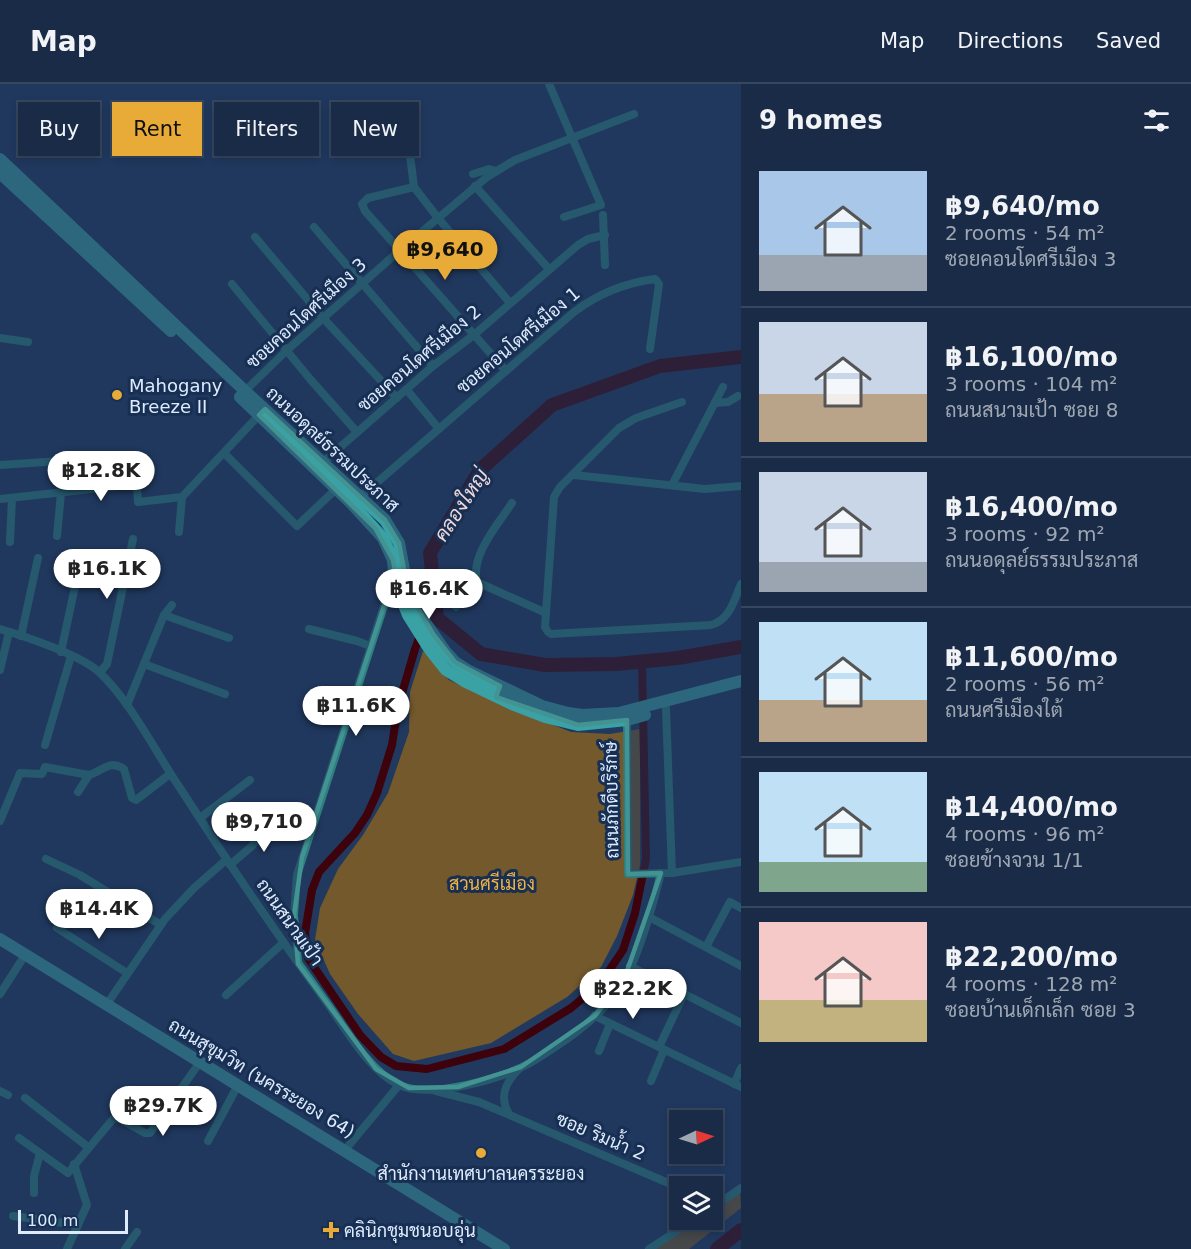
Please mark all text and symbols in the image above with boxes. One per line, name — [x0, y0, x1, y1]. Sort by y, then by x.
text: Map — [30, 25, 97, 58]
text: Map — [880, 29, 924, 53]
text: Directions — [957, 29, 1063, 53]
text: Saved — [1096, 29, 1161, 53]
chip: Buy — [18, 102, 100, 156]
chip: Rent — [112, 102, 202, 156]
chip: Filters — [214, 102, 319, 156]
chip: New — [331, 102, 419, 156]
icon: filters — [1140, 104, 1173, 137]
text: 9 homes — [759, 105, 883, 135]
text: ฿9,640/mo — [945, 191, 1100, 221]
icon: home — [807, 195, 879, 267]
text: 2 rooms · 54 m² — [945, 221, 1105, 245]
pin: ฿9,640 — [396, 230, 494, 281]
text: ฿9,640 — [406, 237, 484, 261]
text: ซอยคอนโดศรีเมือง 3 — [945, 247, 1117, 271]
street label: ซอยคอนโดศรีเมือง 3 — [240, 252, 370, 372]
street label: ซอยคอนโดศรีเมือง 1 — [451, 281, 584, 398]
street label: ซอยคอนโดศรีเมือง 2 — [352, 299, 485, 416]
text: ฿16,100/mo — [945, 342, 1118, 372]
icon: home — [807, 346, 879, 418]
text: 3 rooms · 104 m² — [945, 372, 1117, 396]
place label: Mahogany Breeze II — [129, 375, 223, 417]
street label: ถนนอดุลย์ธรรมประภาส — [261, 381, 405, 517]
marker: Mahogany Breeze II — [110, 388, 124, 402]
text: ถนนสนามเป้า ซอย 8 — [945, 398, 1118, 422]
pin: ฿12.8K — [52, 451, 150, 502]
text: ฿12.8K — [62, 458, 140, 482]
water label: คลองใหญ่ — [428, 463, 494, 546]
text: ฿16,400/mo — [945, 492, 1118, 522]
icon: home — [807, 496, 879, 568]
text: 3 rooms · 92 m² — [945, 522, 1105, 546]
text: ถนนอดุลย์ธรรมประภาส — [945, 548, 1138, 572]
pin: ฿16.1K — [58, 549, 156, 600]
text: ฿16.1K — [68, 556, 146, 580]
pin: ฿16.4K — [380, 569, 478, 620]
text: ฿16.4K — [390, 576, 468, 600]
text: ฿11,600/mo — [945, 642, 1118, 672]
icon: home — [807, 646, 879, 718]
text: 2 rooms · 56 m² — [945, 672, 1105, 696]
pin: ฿11.6K — [307, 686, 405, 737]
text: ฿11.6K — [317, 693, 395, 717]
text: ถนนศรีเมืองใต้ — [945, 698, 1063, 722]
street label: ถนนภักดีบริรักษ์ — [597, 740, 623, 859]
text: ฿14,400/mo — [945, 792, 1118, 822]
icon: home — [807, 796, 879, 868]
pin: ฿9,710 — [215, 802, 313, 853]
text: ฿9,710 — [225, 809, 303, 833]
text: 4 rooms · 96 m² — [945, 822, 1105, 846]
text: ซอยข้างจวน 1/1 — [945, 848, 1084, 872]
park label: สวนศรีเมือง — [449, 871, 535, 894]
street label: ถนนสนามเป้า — [252, 875, 328, 969]
pin: ฿14.4K — [50, 889, 148, 940]
text: ฿14.4K — [60, 896, 138, 920]
text: ฿22,200/mo — [945, 942, 1118, 972]
icon: home — [807, 946, 879, 1018]
pin: ฿22.2K — [584, 969, 682, 1020]
text: 4 rooms · 128 m² — [945, 972, 1117, 996]
text: ฿22.2K — [594, 976, 672, 1000]
text: ซอยบ้านเด็กเล็ก ซอย 3 — [945, 998, 1136, 1022]
street label: ถนนสุขุมวิท (นครระยอง 64) — [164, 1014, 359, 1144]
pin: ฿29.7K — [114, 1086, 212, 1137]
text: ฿29.7K — [124, 1093, 202, 1117]
street label: ซอย ริมน้ำ 2 — [553, 1103, 651, 1164]
north arrow — [669, 1110, 723, 1164]
map controls — [669, 1110, 723, 1230]
marker: สำนักงานเทศบาลนครระยอง — [474, 1146, 488, 1160]
place label: สำนักงานเทศบาลนครระยอง — [378, 1163, 584, 1184]
button: layers — [669, 1176, 723, 1230]
scale bar — [18, 1207, 128, 1234]
text: 100 m — [27, 1211, 78, 1230]
place label: คลินิกชุมชนอบอุ่น — [344, 1219, 476, 1243]
marker: คลินิกชุมชนอบอุ่น — [322, 1221, 340, 1239]

